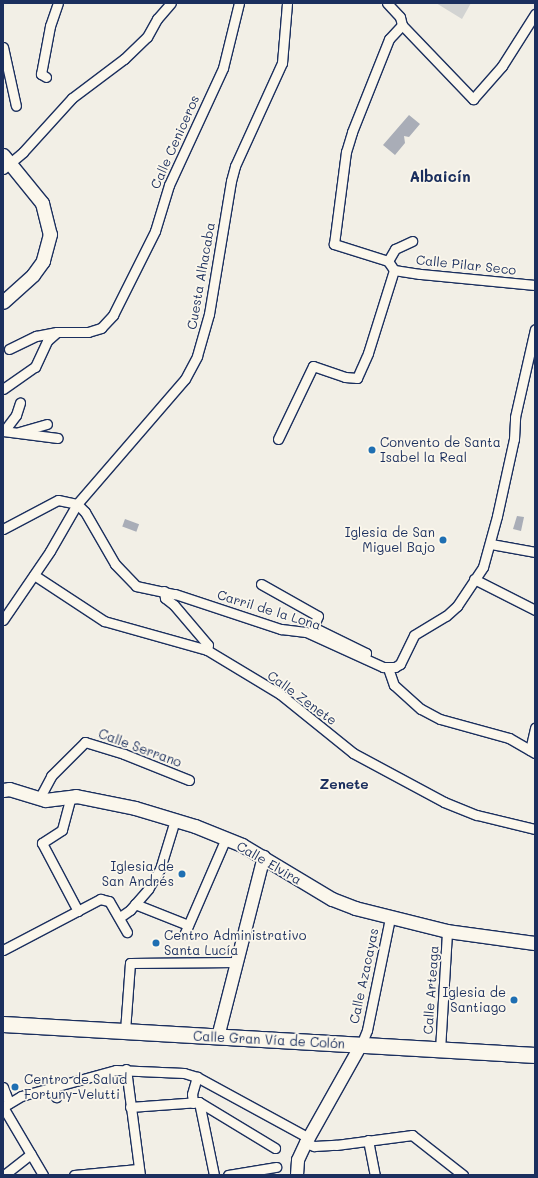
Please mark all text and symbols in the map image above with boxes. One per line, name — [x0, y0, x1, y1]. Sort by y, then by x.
street label: Calle Ceniceros — [147, 93, 203, 191]
district label: Albaicín — [409, 168, 471, 186]
street label: Cuesta Alhacaba — [184, 221, 218, 331]
street label: Calle Pilar Seco — [415, 252, 517, 278]
place label: Convento de Santa Isabel la Real — [380, 435, 501, 466]
marker: Convento de Santa Isabel la Real — [367, 445, 377, 455]
place label: Iglesia de San Miguel Bajo — [345, 525, 435, 556]
marker: Iglesia de San Miguel Bajo — [438, 535, 448, 545]
street label: Carril de la Lona — [215, 587, 323, 633]
street label: Calle Zenete — [264, 668, 340, 728]
street label: Calle Serrano — [96, 726, 184, 770]
district label: Zenete — [319, 776, 369, 792]
street label: Calle Elvira — [234, 838, 304, 888]
place label: Iglesia de San Andrés — [102, 859, 174, 890]
marker: Iglesia de San Andrés — [177, 869, 187, 879]
street label: Calle Azacayas — [346, 927, 382, 1025]
place label: Centro Administrativo Santa Lucía — [164, 928, 306, 959]
marker: Centro Administrativo Santa Lucía — [151, 938, 161, 948]
street label: Calle Arteaga — [420, 945, 442, 1035]
place label: Iglesia de Santiago — [443, 985, 506, 1016]
marker: Iglesia de Santiago — [509, 995, 519, 1005]
street label: Calle Gran Vía de Colón — [193, 1028, 345, 1052]
place label: Centro de Salud Fortuny-Velutti — [24, 1072, 127, 1103]
marker: Centro de Salud Fortuny-Velutti — [9, 1081, 21, 1093]

